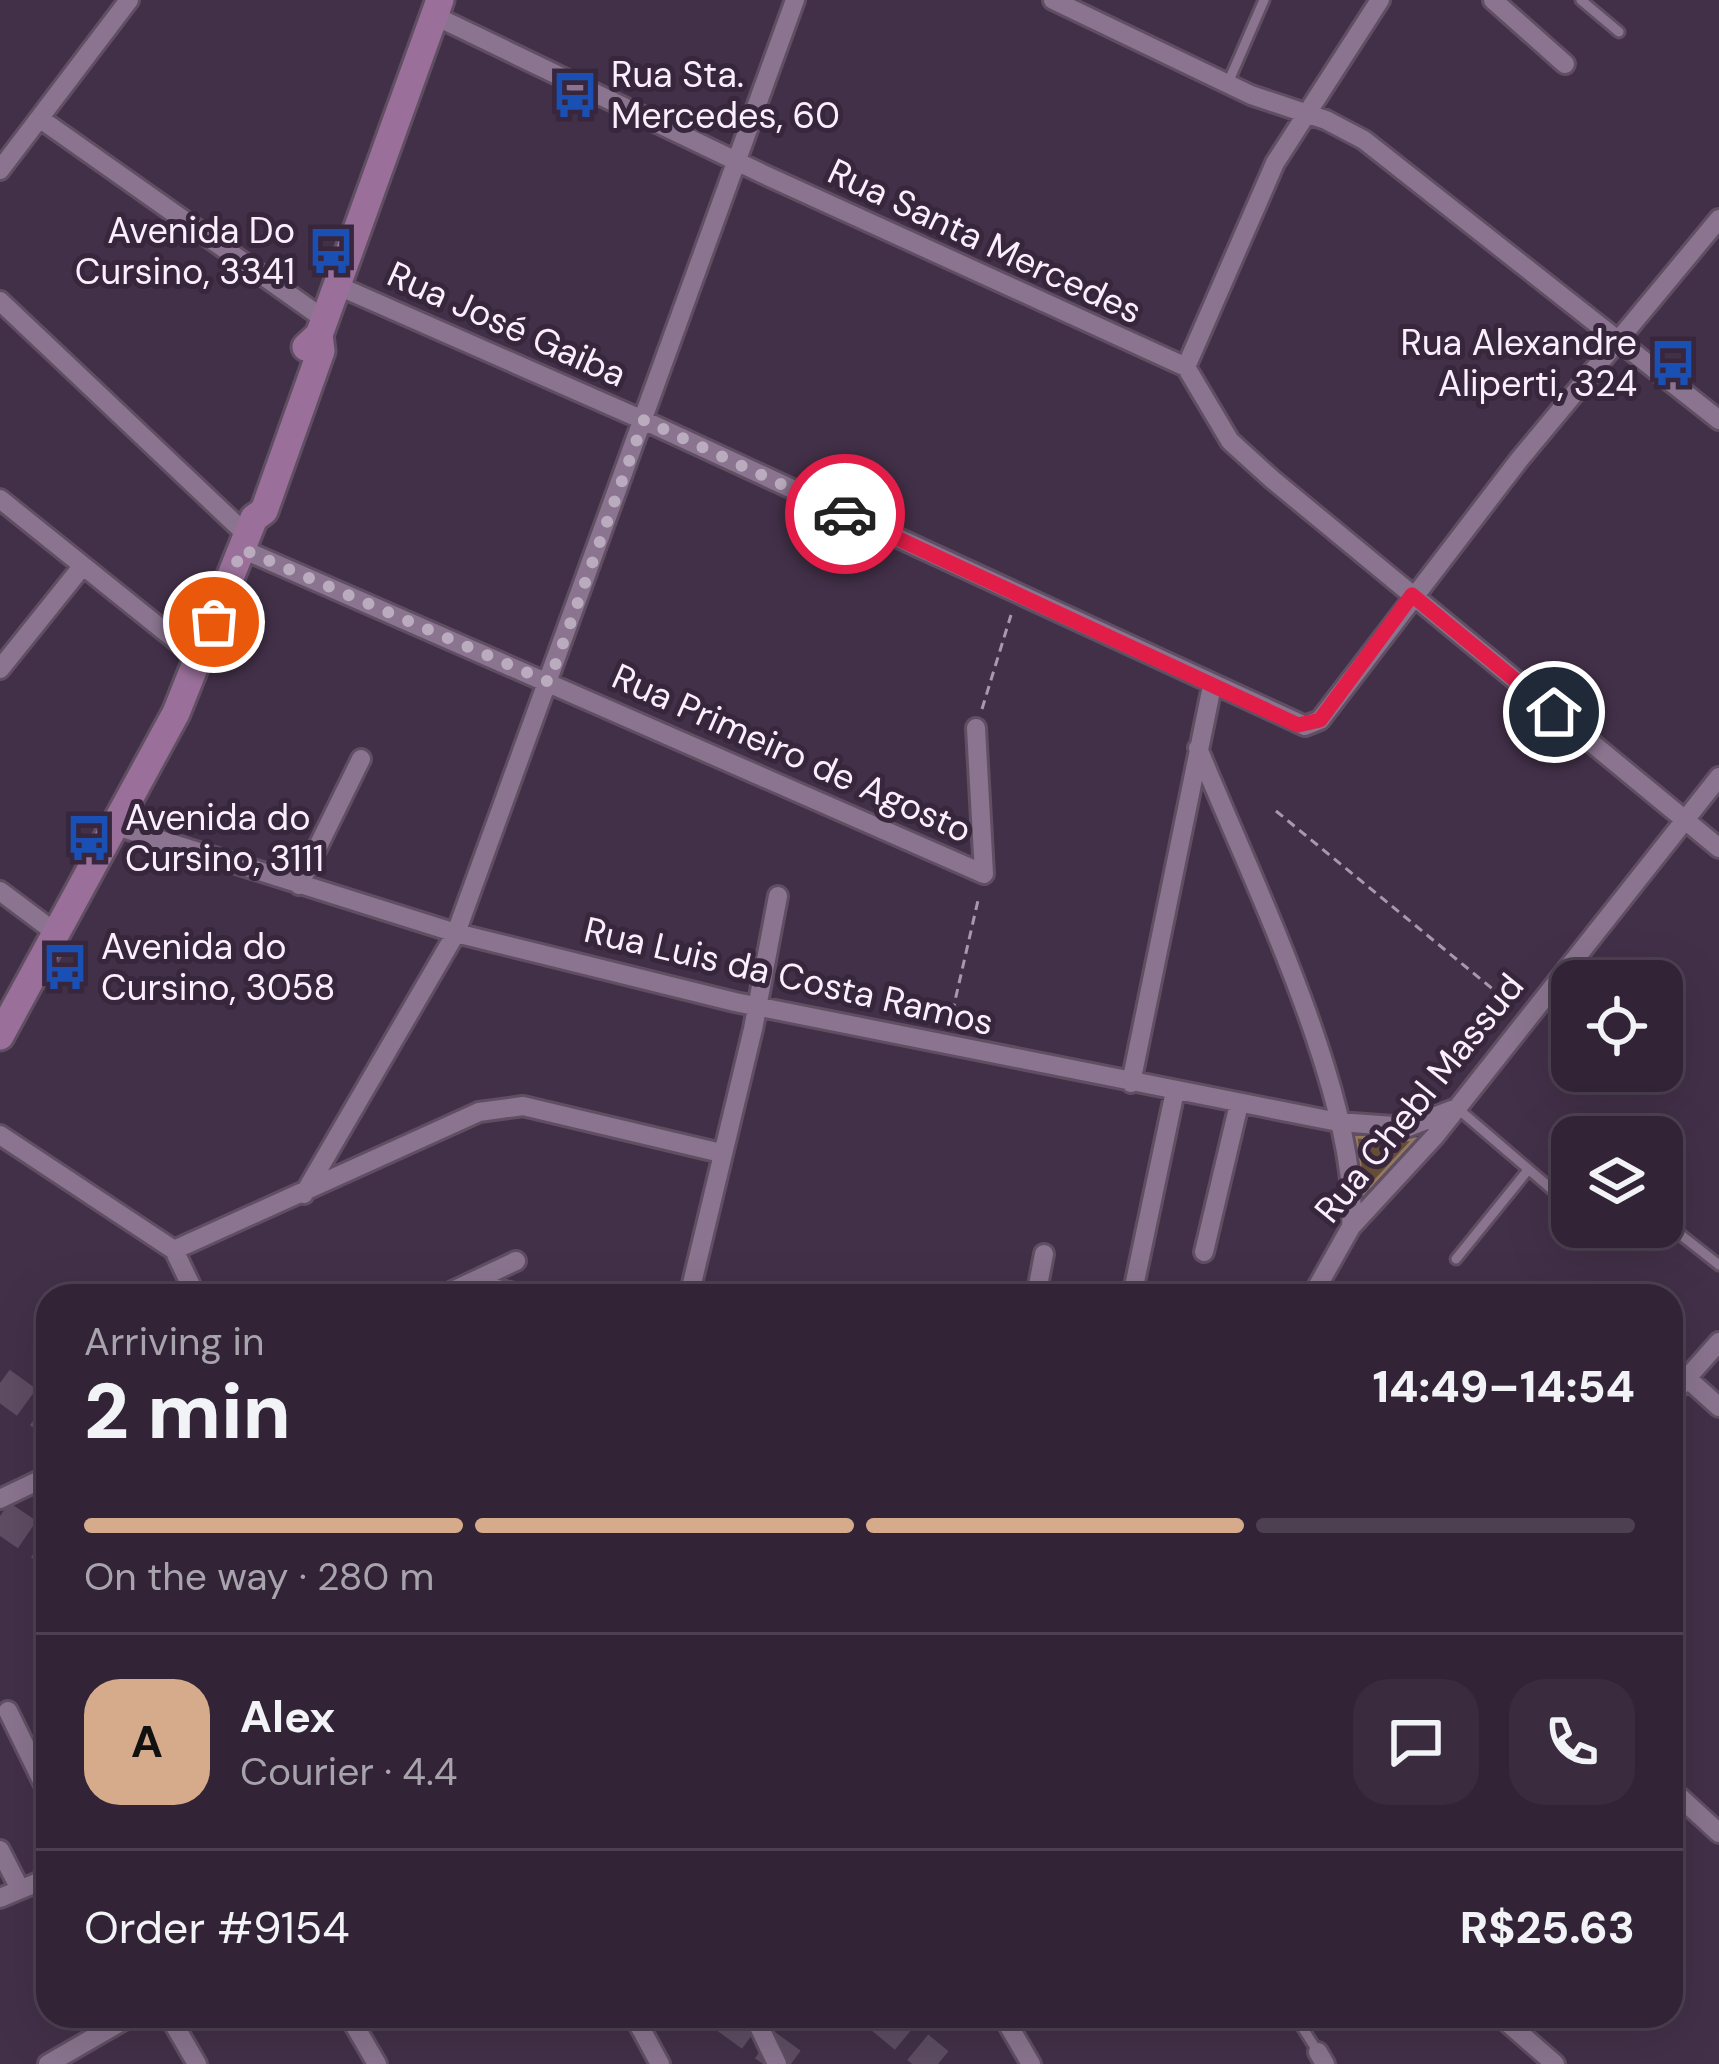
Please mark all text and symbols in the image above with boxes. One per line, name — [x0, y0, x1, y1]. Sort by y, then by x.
place label: Rua Sta. Mercedes, 60 — [611, 51, 840, 139]
bus stop icon: Rua Sta. Mercedes, 60 — [550, 70, 600, 120]
street label: Rua Santa Mercedes — [821, 148, 1149, 334]
place label: Avenida Do Cursino, 3341 — [75, 207, 295, 295]
bus stop icon: Avenida Do Cursino, 3341 — [306, 226, 356, 276]
street label: Rua José Gaiba — [380, 250, 634, 398]
place label: Rua Alexandre Aliperti, 324 — [1401, 319, 1637, 407]
bus stop icon: Rua Alexandre Aliperti, 324 — [1648, 338, 1698, 388]
courier — [785, 454, 905, 574]
icon: car — [812, 481, 878, 547]
pin — [163, 571, 265, 673]
icon: bag — [181, 589, 247, 655]
street label: Rua Primeiro de Agosto — [605, 653, 979, 853]
pin — [1503, 661, 1605, 763]
icon: home — [1521, 679, 1587, 745]
place label: Avenida do Cursino, 3111 — [125, 794, 324, 882]
bus stop icon: Avenida do Cursino, 3111 — [64, 813, 114, 863]
street label: Rua Luis da Costa Ramos — [580, 906, 998, 1046]
place label: Avenida do Cursino, 3058 — [101, 923, 335, 1011]
bus stop icon: Avenida do Cursino, 3058 — [40, 942, 90, 992]
map controls — [1551, 960, 1683, 1248]
button: locate — [1551, 960, 1683, 1092]
street label: Rua Chebl Massud — [1304, 964, 1534, 1232]
button: layers — [1551, 1116, 1683, 1248]
text: Arriving in — [84, 1316, 264, 1367]
text: 14:49–14:54 — [1372, 1357, 1635, 1416]
text: 2 min — [84, 1361, 291, 1462]
text: On the way · 280 m — [84, 1551, 434, 1602]
button: chat — [1353, 1679, 1479, 1805]
button: phone — [1509, 1679, 1635, 1805]
text: Alex — [240, 1687, 335, 1746]
text: A — [131, 1712, 163, 1771]
text: Courier · 4.4 — [240, 1746, 457, 1797]
text: Order #9154 — [84, 1898, 350, 1957]
text: R$25.63 — [1460, 1898, 1635, 1957]

